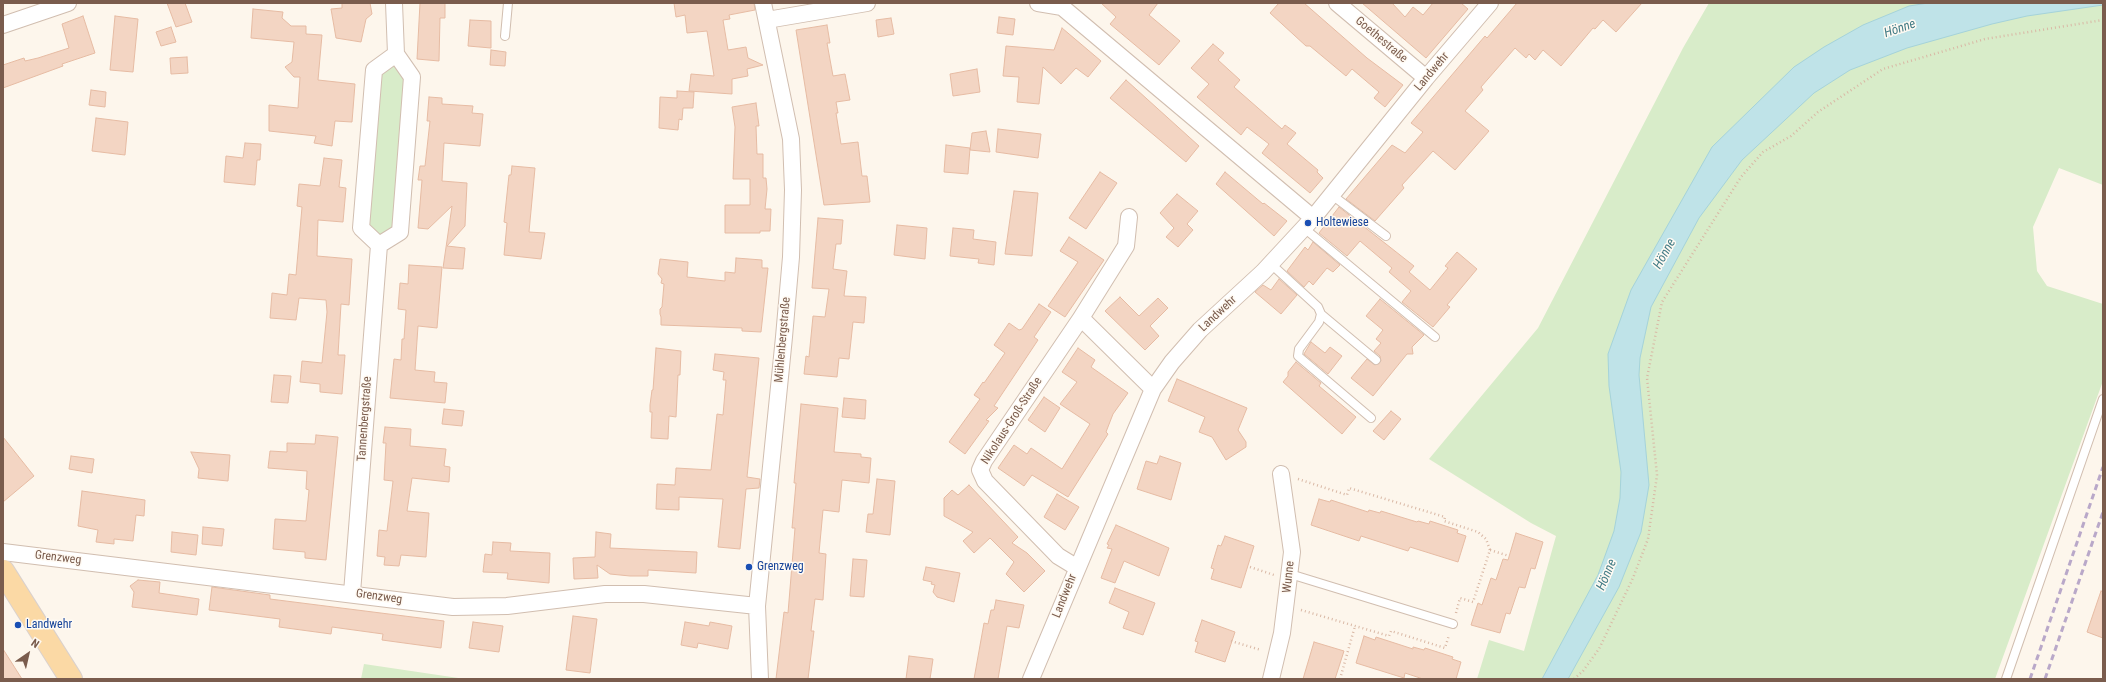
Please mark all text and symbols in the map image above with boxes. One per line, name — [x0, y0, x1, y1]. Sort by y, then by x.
street label: Goethestraße — [1352, 14, 1410, 66]
water label: Hönne — [1882, 16, 1918, 42]
street label: Landwehr — [1412, 50, 1452, 94]
place label: Holtewiese — [1316, 216, 1369, 230]
marker: Holtewiese — [1303, 218, 1313, 228]
water label: Hönne — [1650, 236, 1680, 272]
street label: Landwehr — [1196, 293, 1240, 335]
street label: Mühlenbergstraße — [772, 297, 794, 383]
street label: Nikolaus-Groß-Straße — [978, 375, 1046, 467]
street label: Tannenbergstraße — [355, 376, 375, 462]
street label: Grenzweg — [34, 548, 82, 568]
water label: Hönne — [1594, 557, 1620, 593]
place label: Grenzweg — [757, 560, 804, 574]
street label: Wunne — [1280, 560, 1298, 594]
marker: Grenzweg — [744, 562, 754, 572]
street label: Landwehr — [1050, 572, 1080, 620]
street label: Grenzweg — [355, 587, 403, 607]
place label: Landwehr — [26, 618, 72, 632]
marker: Landwehr — [13, 620, 23, 630]
north arrow — [8, 634, 48, 674]
text: N — [29, 636, 41, 651]

